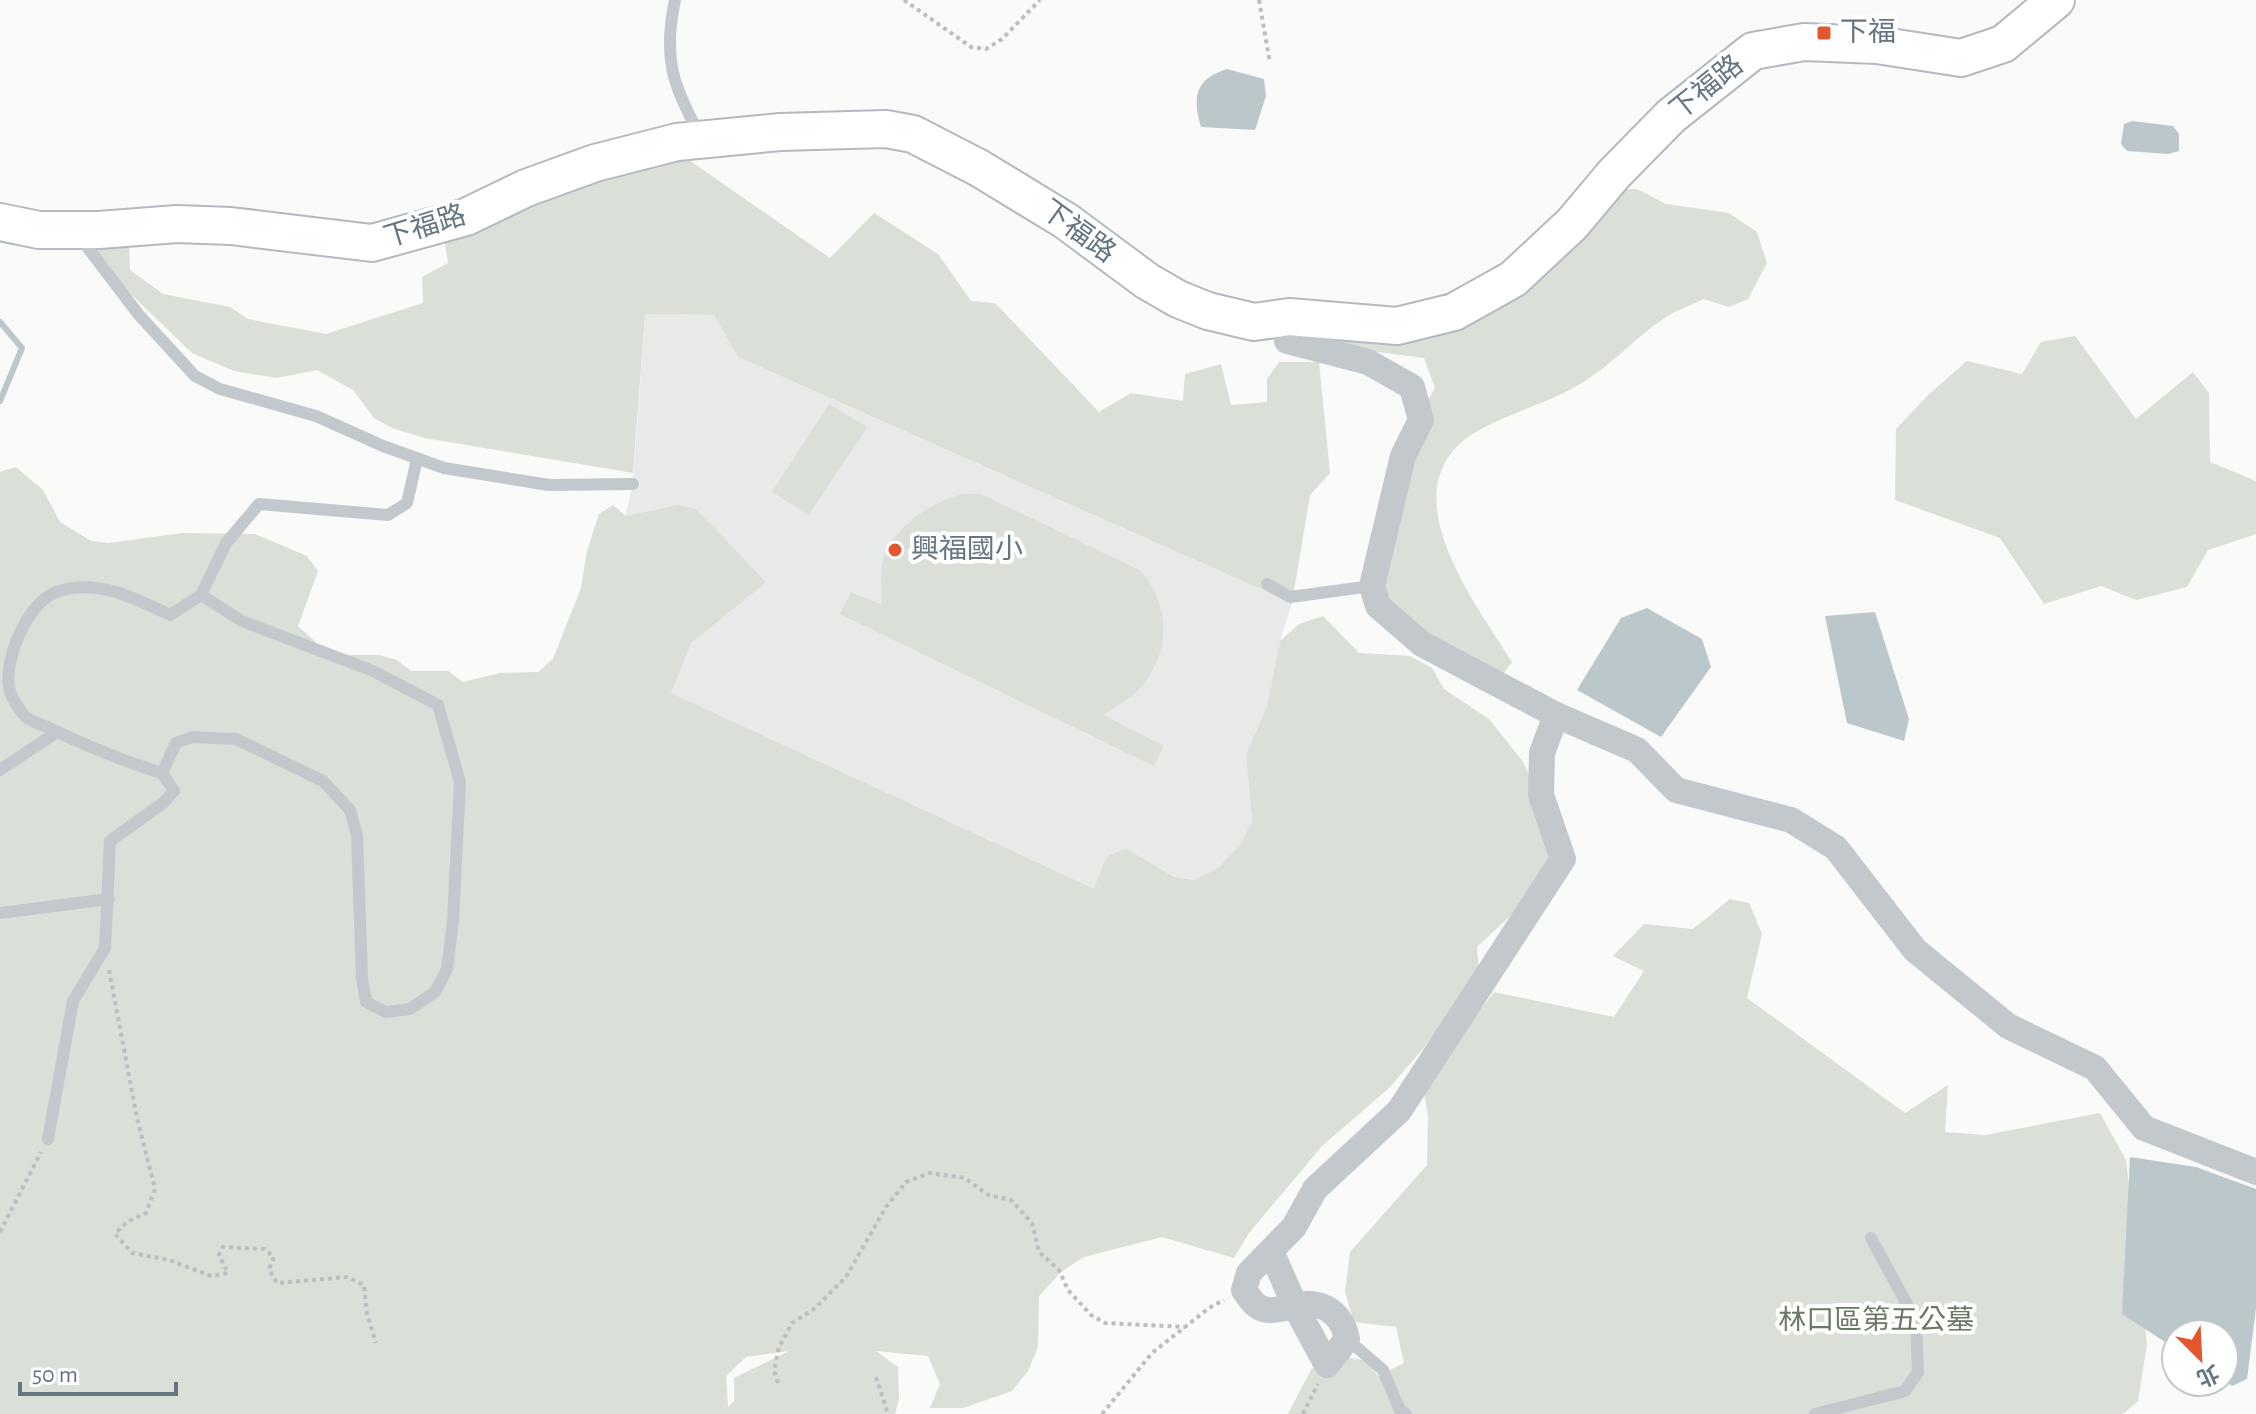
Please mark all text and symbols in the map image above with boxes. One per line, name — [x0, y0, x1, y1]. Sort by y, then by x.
place label: 下福 — [1840, 17, 1896, 47]
marker: 下福 — [1815, 24, 1833, 42]
street label: 下福路 — [1664, 49, 1748, 125]
street label: 下福路 — [1036, 194, 1121, 268]
street label: 下福路 — [380, 199, 469, 253]
place label: 興福國小 — [911, 534, 1023, 564]
marker: 興福國小 — [886, 541, 904, 559]
park label: 林口區第五公墓 — [1778, 1305, 1974, 1335]
north arrow — [2160, 1318, 2240, 1398]
scale bar — [20, 1346, 176, 1396]
text: 北 — [2193, 1361, 2223, 1391]
text: 50 m — [32, 1363, 78, 1387]

